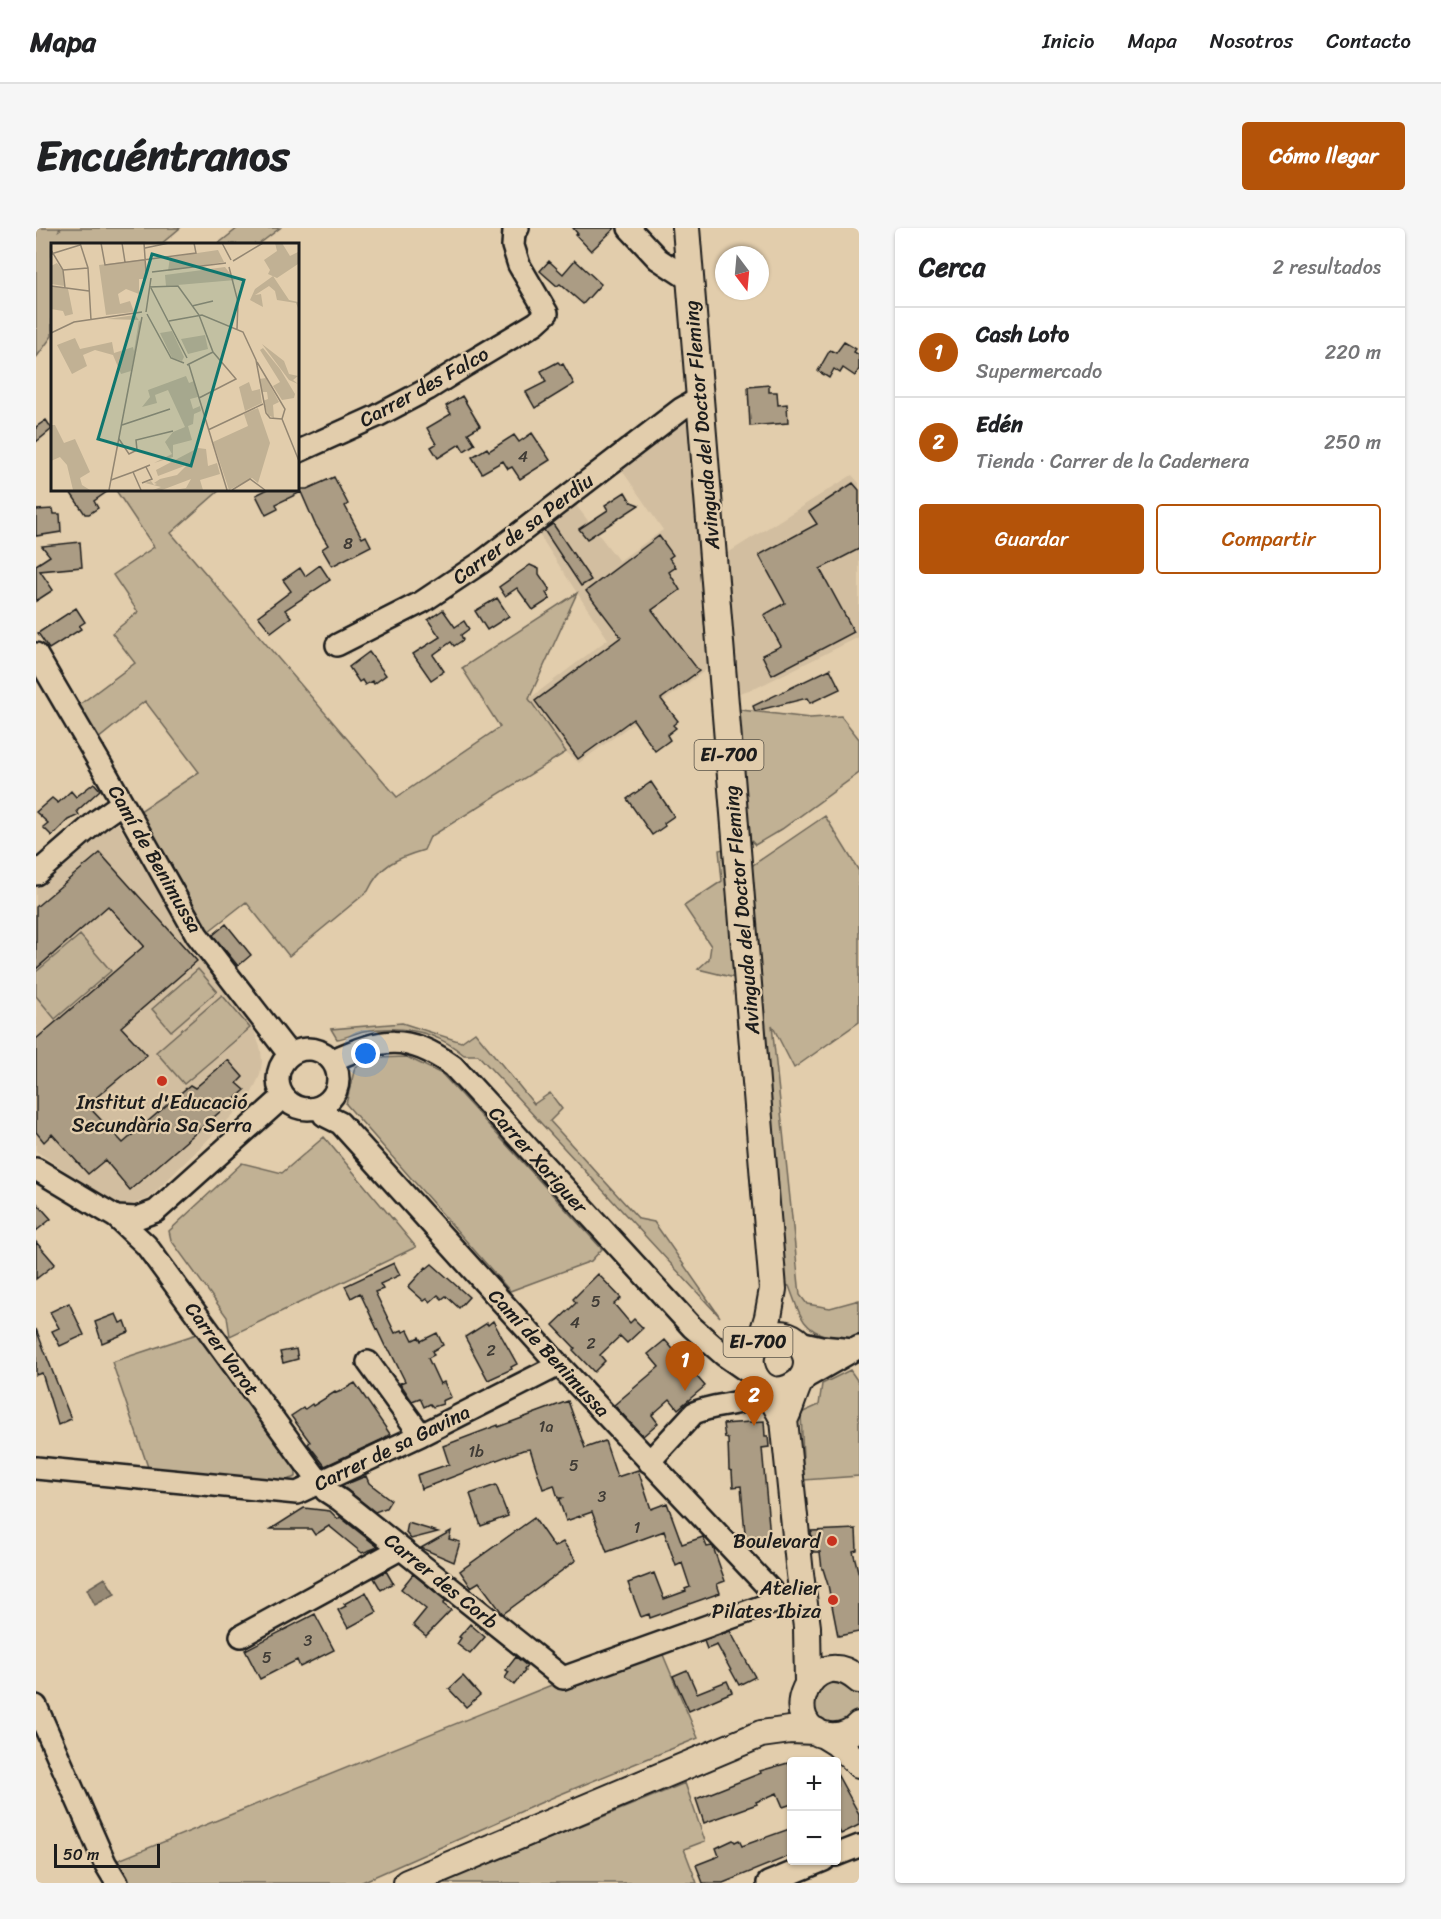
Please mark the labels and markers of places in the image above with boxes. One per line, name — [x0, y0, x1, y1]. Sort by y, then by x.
marker: Institut d'Educació Secundària Sa Serra — [155, 1074, 169, 1088]
place label: Institut d'Educació Secundària Sa Serra — [72, 1085, 252, 1143]
pin: 1 — [666, 1342, 704, 1391]
pin: 2 — [734, 1376, 774, 1426]
place label: Boulevard — [733, 1524, 821, 1559]
marker: Boulevard — [825, 1534, 839, 1548]
place label: Atelier Pilates Ibiza — [712, 1571, 822, 1629]
marker: Atelier Pilates Ibiza — [826, 1593, 840, 1607]

